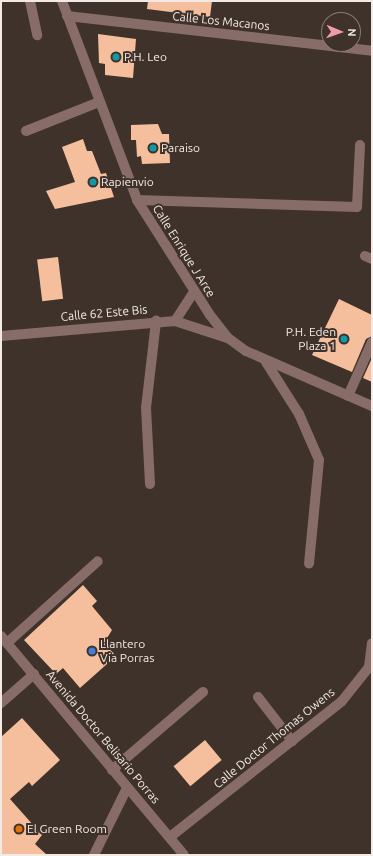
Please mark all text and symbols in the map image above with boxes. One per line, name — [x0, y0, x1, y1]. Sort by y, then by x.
street label: Calle Los Macanos — [172, 9, 270, 33]
north arrow — [321, 12, 361, 52]
text: N — [346, 28, 358, 37]
place label: P.H. Leo — [124, 50, 167, 64]
marker: P.H. Leo — [111, 52, 121, 62]
place label: Paraiso — [161, 141, 200, 155]
marker: Paraiso — [148, 143, 158, 153]
place label: Rapienvio — [101, 175, 154, 189]
marker: Rapienvio — [88, 177, 98, 187]
street label: Calle Enrique J Arce — [150, 202, 218, 300]
street label: Calle 62 Este Bis — [60, 302, 148, 324]
place label: P.H. Eden Plaza 1 — [286, 325, 336, 353]
marker: P.H. Eden Plaza 1 — [339, 334, 349, 344]
place label: Llantero Via Porras — [100, 637, 154, 665]
marker: Llantero Via Porras — [87, 646, 97, 656]
street label: Avenida Doctor Belisario Porras — [43, 668, 163, 806]
street label: Calle Doctor Thomas Owens — [211, 685, 337, 791]
place label: El Green Room — [27, 822, 107, 836]
marker: El Green Room — [14, 824, 24, 834]

